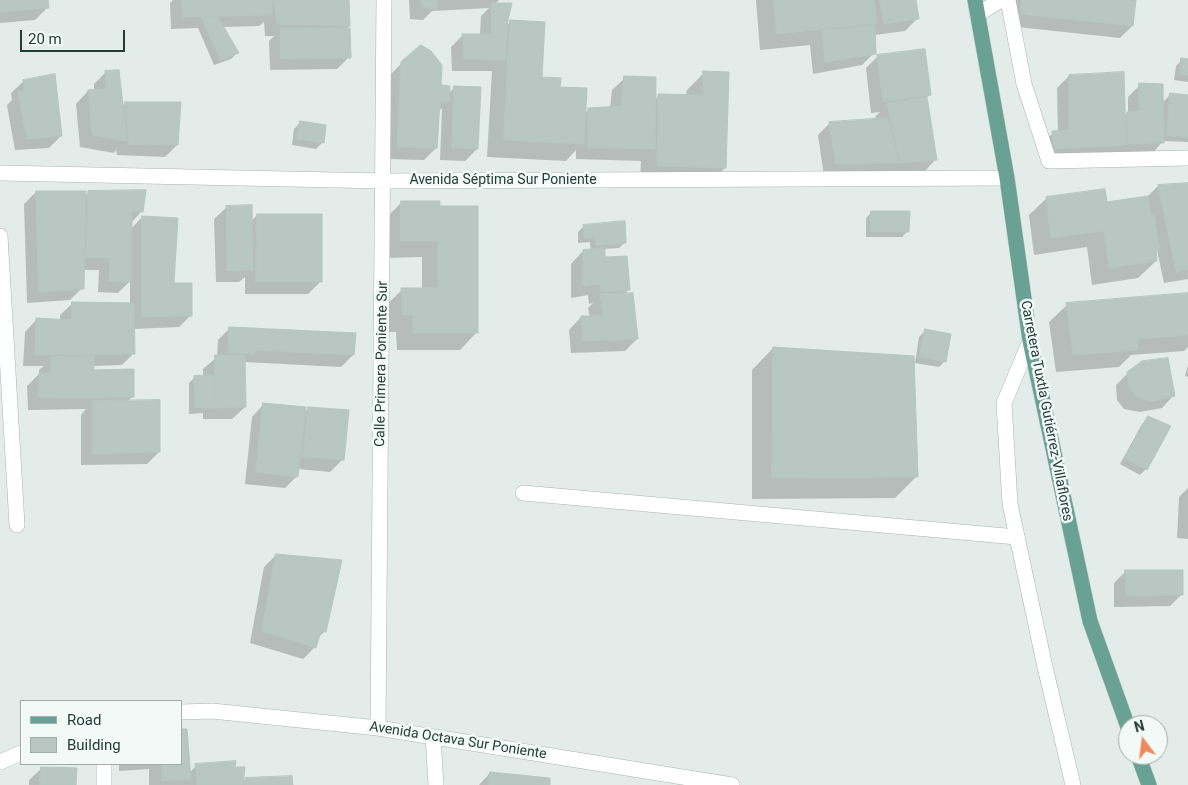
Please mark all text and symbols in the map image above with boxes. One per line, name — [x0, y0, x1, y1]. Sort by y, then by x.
scale bar — [22, 20, 128, 52]
text: 20 m — [28, 30, 62, 48]
street label: Avenida Séptima Sur Poniente — [409, 172, 597, 188]
street label: Calle Primera Poniente Sur — [372, 281, 392, 447]
street label: Carretera Tuxtla Gutiérrez-Villaflores — [1016, 299, 1076, 523]
legend — [20, 700, 182, 765]
text: Road — [67, 711, 101, 729]
north arrow — [1118, 715, 1168, 765]
text: N — [1133, 717, 1146, 735]
street label: Avenida Octava Sur Poniente — [368, 719, 548, 763]
text: Building — [67, 736, 121, 754]

